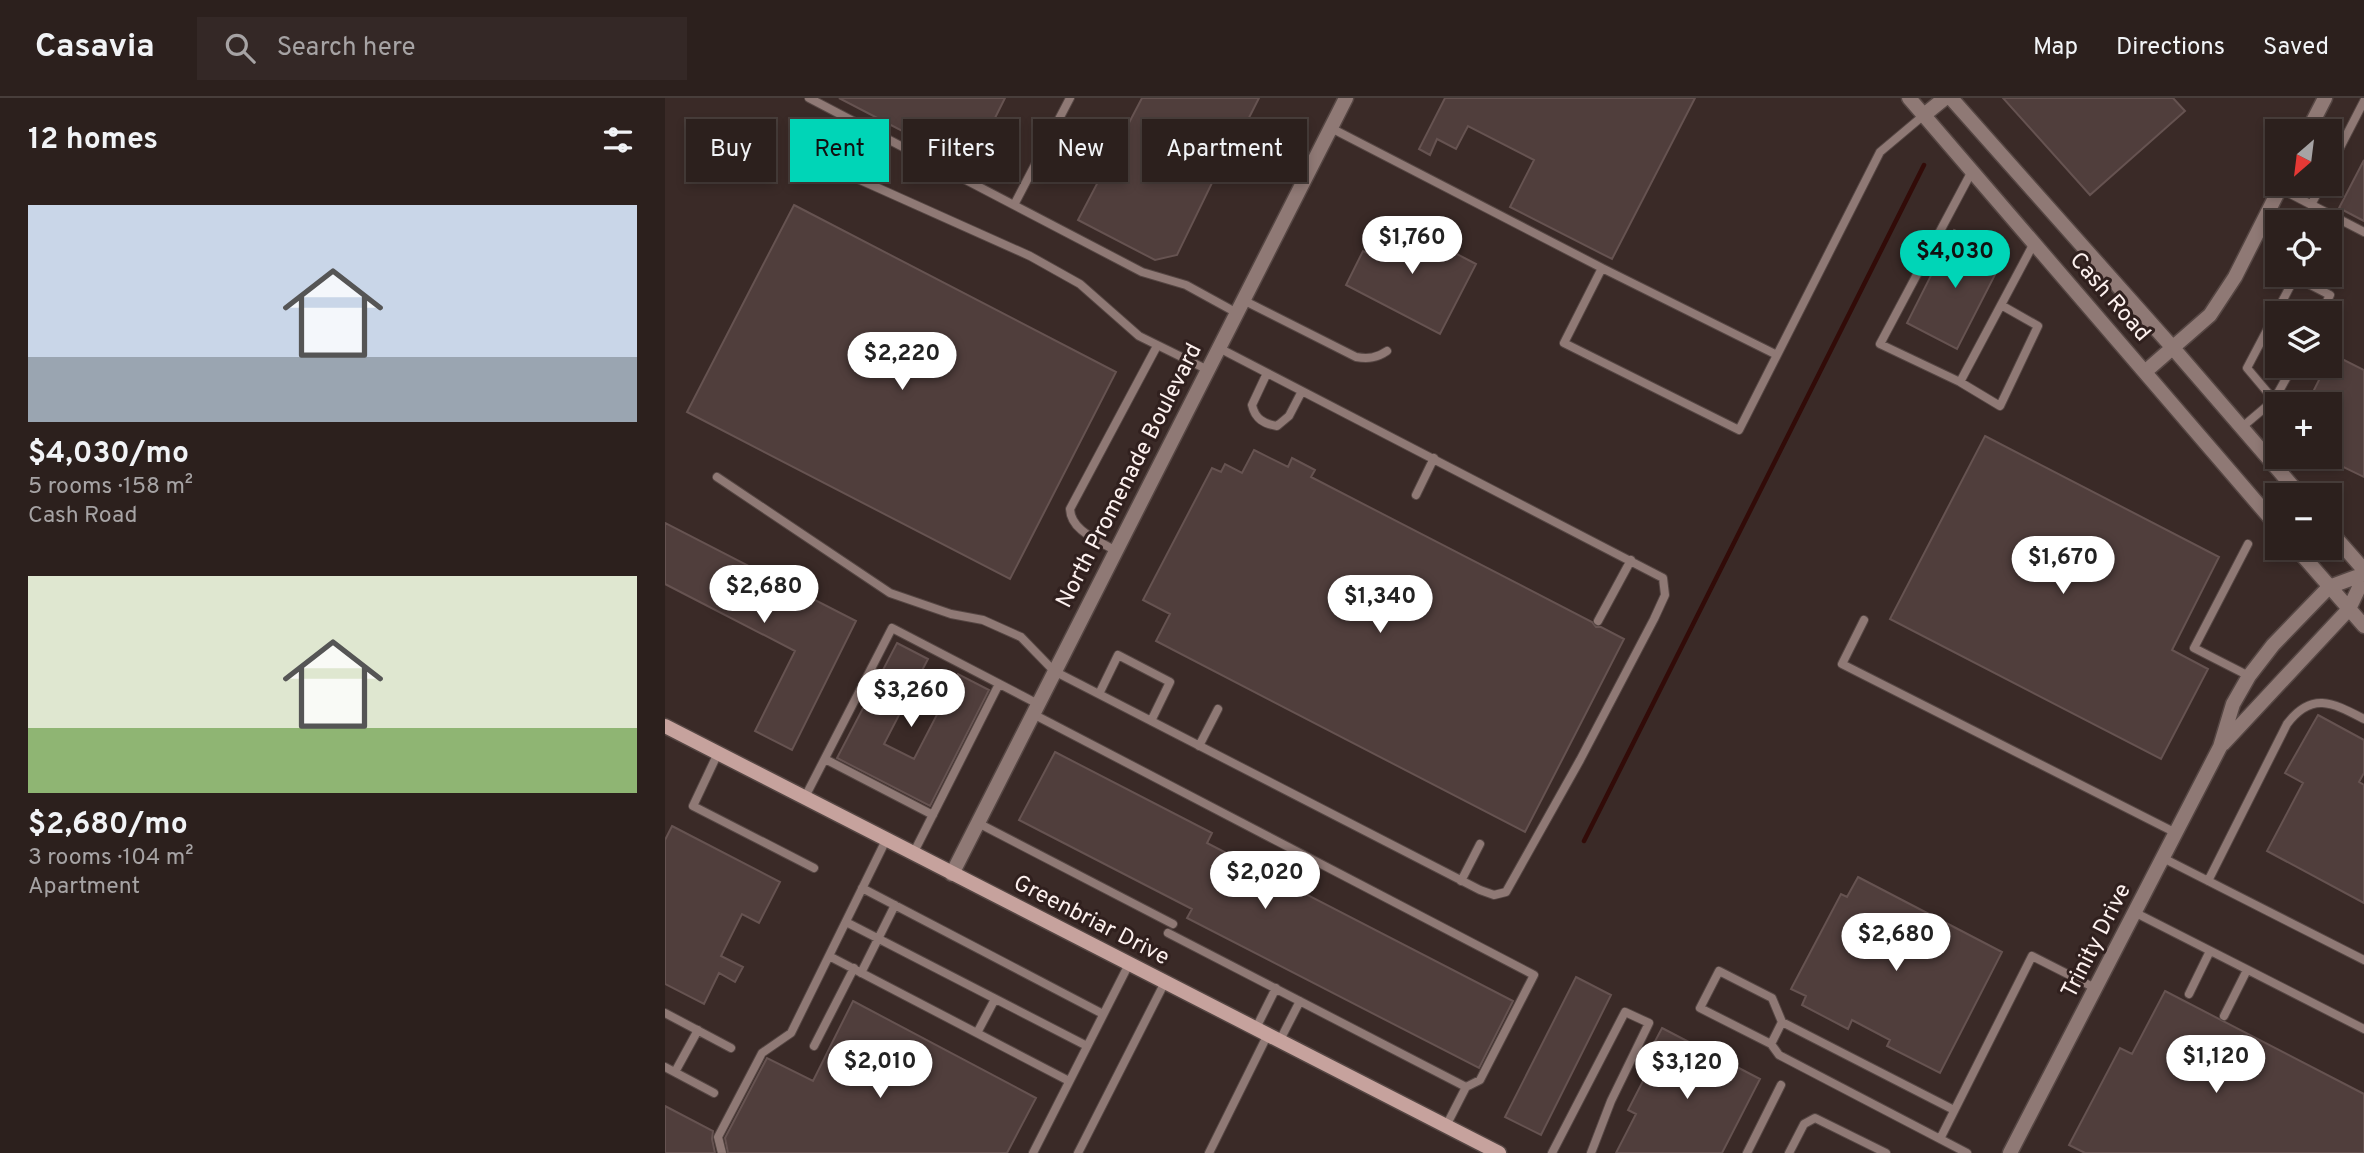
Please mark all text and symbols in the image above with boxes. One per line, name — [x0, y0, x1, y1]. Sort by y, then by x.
search box — [197, 17, 687, 80]
text: Casavia — [35, 27, 155, 69]
icon: search — [221, 29, 259, 67]
text: Search here — [277, 32, 416, 65]
text: Map — [2033, 33, 2078, 63]
text: Directions — [2116, 33, 2225, 63]
text: Saved — [2263, 33, 2329, 63]
chip: Buy — [686, 119, 776, 182]
chip: Rent — [790, 119, 889, 182]
chip: Filters — [903, 119, 1019, 182]
chip: New — [1033, 119, 1128, 182]
chip: Apartment — [1142, 119, 1307, 182]
north arrow — [2265, 119, 2341, 196]
map controls — [2265, 119, 2342, 560]
icon: filters — [599, 121, 637, 159]
text: 12 homes — [28, 122, 158, 159]
button: locate — [2265, 210, 2342, 287]
pin: $1,760 — [1355, 216, 1469, 276]
text: $1,760 — [1378, 224, 1446, 253]
pin: $4,030 — [1898, 230, 2012, 290]
text: $4,030 — [1916, 238, 1994, 267]
street label: Cash Road — [2062, 247, 2156, 348]
icon: home — [270, 250, 396, 376]
button: layers — [2265, 301, 2342, 378]
pin: $2,220 — [845, 332, 959, 392]
street label: North Promenade Boulevard — [1051, 339, 1210, 613]
text: $2,220 — [864, 340, 940, 369]
button: + — [2265, 392, 2342, 469]
text: $4,030/mo — [28, 436, 189, 473]
text: 5 rooms · 158 m² — [28, 473, 193, 502]
button: − — [2265, 483, 2342, 560]
text: Cash Road — [28, 502, 137, 531]
pin: $1,670 — [2006, 536, 2120, 596]
text: $1,670 — [2028, 544, 2098, 573]
pin: $2,680 — [707, 566, 821, 625]
text: $2,680 — [725, 573, 803, 602]
pin: $1,340 — [1323, 575, 1437, 635]
text: $1,340 — [1344, 583, 1416, 612]
icon: home — [270, 621, 396, 747]
pin: $3,260 — [854, 670, 968, 729]
text: $3,260 — [873, 677, 949, 706]
text: $2,680/mo — [28, 807, 188, 844]
text: 3 rooms · 104 m² — [28, 844, 193, 873]
pin: $2,020 — [1208, 852, 1322, 911]
text: $2,020 — [1226, 859, 1304, 888]
street label: Greenbriar Drive — [1008, 869, 1174, 973]
text: Apartment — [28, 873, 140, 902]
street label: Trinity Drive — [2056, 879, 2139, 1003]
pin: $2,680 — [1839, 914, 1953, 973]
text: $2,680 — [1857, 921, 1935, 950]
pin: $1,120 — [2159, 1035, 2273, 1095]
pin: $2,010 — [823, 1040, 937, 1100]
pin: $3,120 — [1630, 1042, 1744, 1101]
text: $1,120 — [2182, 1043, 2250, 1072]
text: $2,010 — [843, 1048, 917, 1077]
text: $3,120 — [1651, 1049, 1723, 1078]

